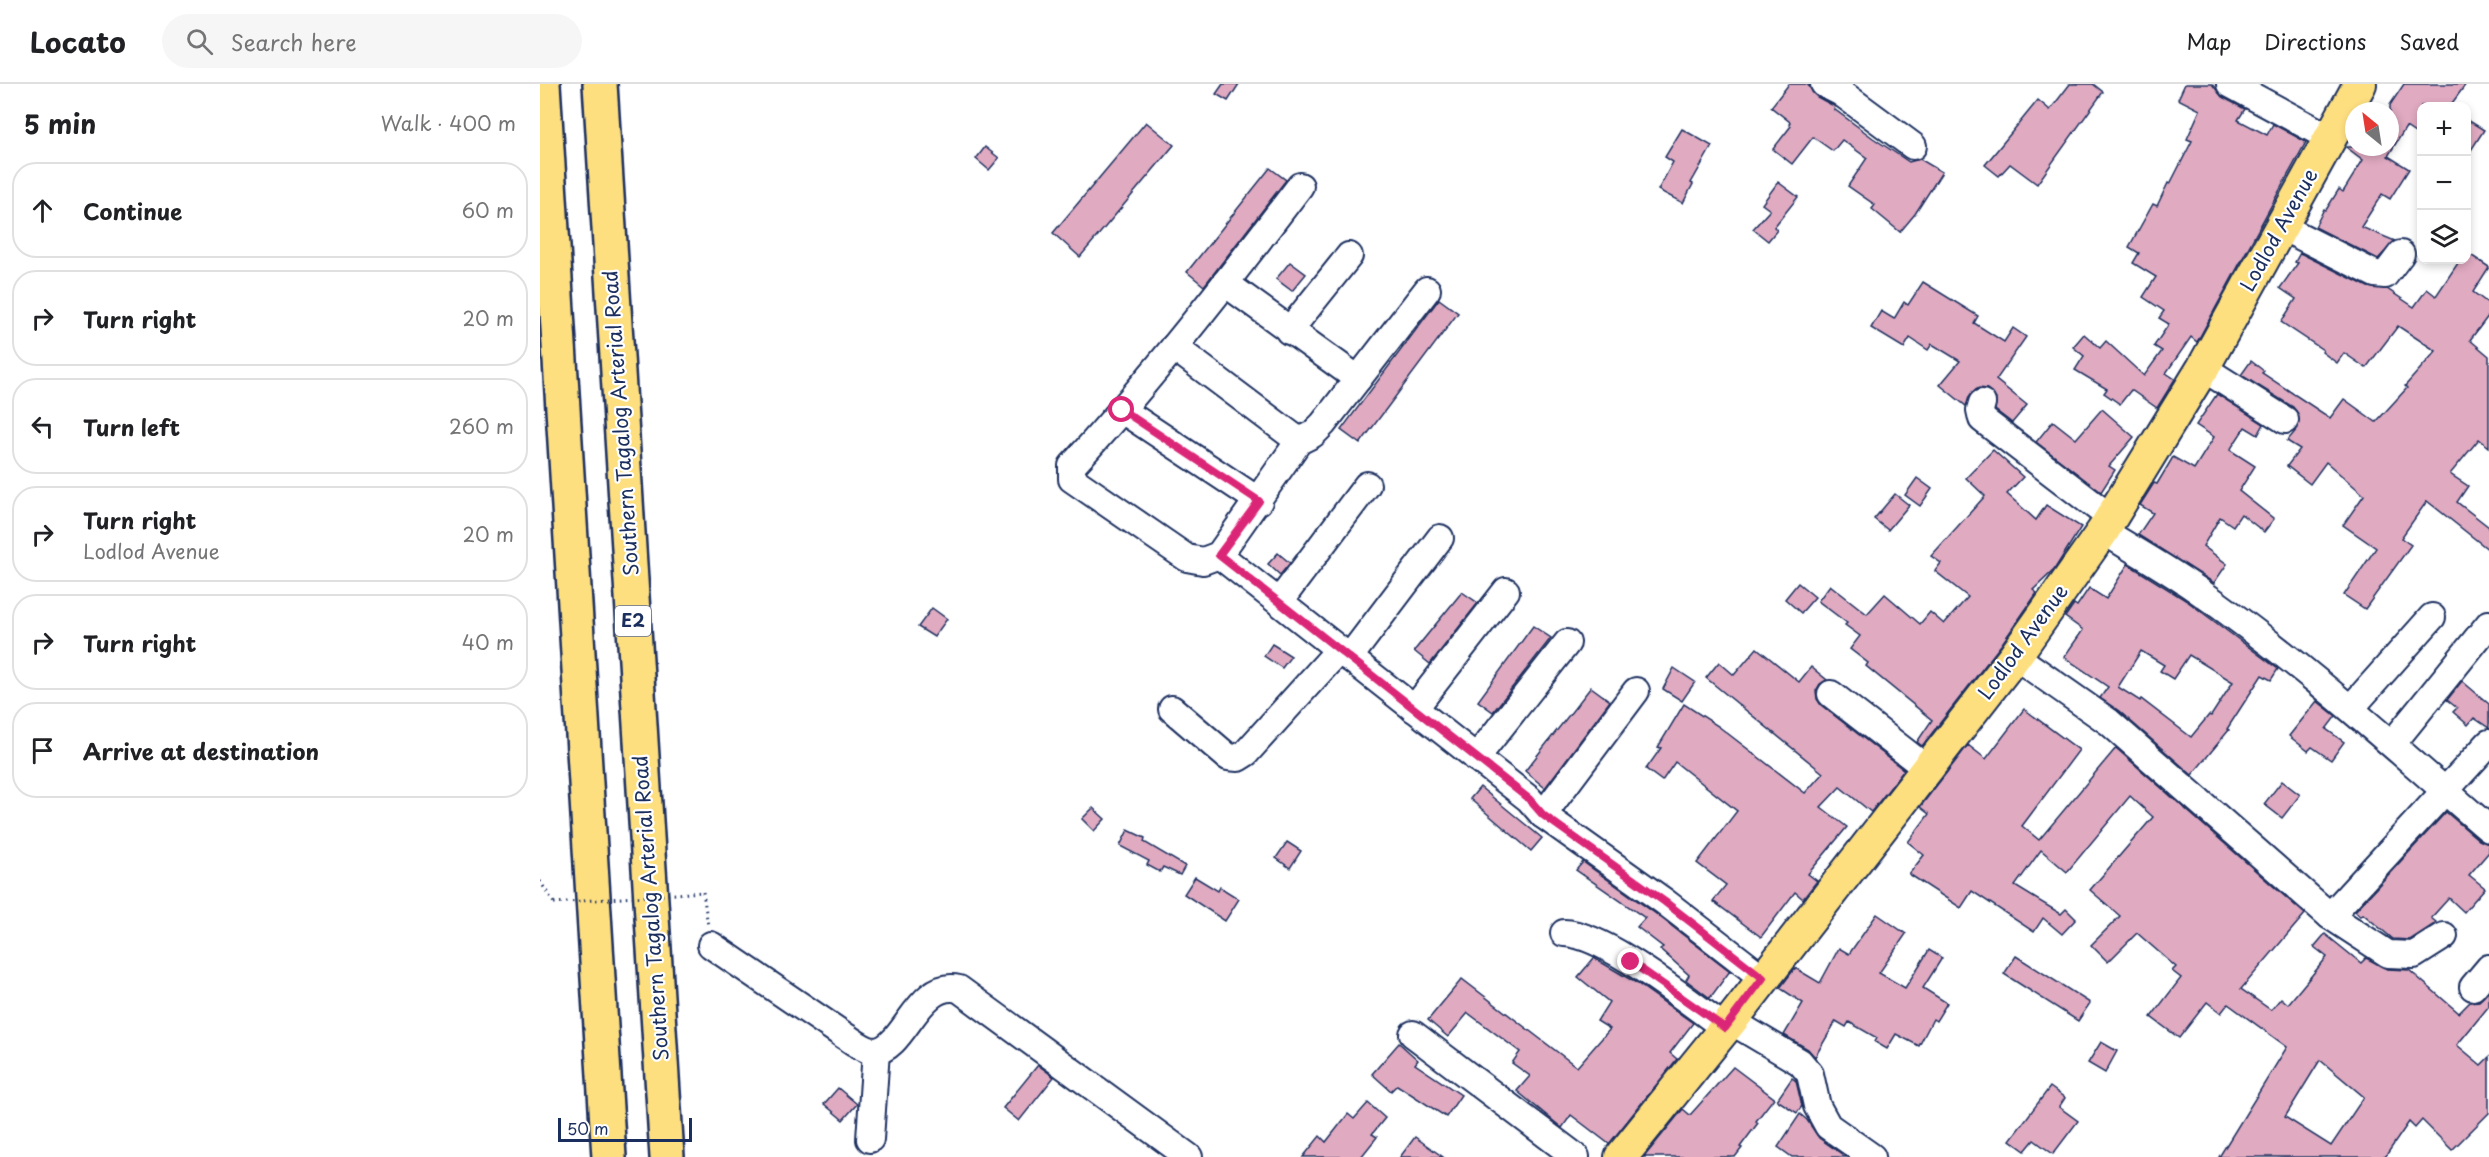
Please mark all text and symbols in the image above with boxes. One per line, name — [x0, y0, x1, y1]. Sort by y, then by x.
search box — [162, 14, 582, 68]
text: Locato — [30, 20, 126, 63]
icon: search — [183, 25, 216, 58]
text: Search here — [231, 25, 357, 58]
text: Map — [2186, 25, 2231, 57]
text: Directions — [2264, 25, 2366, 57]
text: Saved — [2399, 25, 2459, 57]
north arrow — [2345, 102, 2399, 156]
map controls — [2417, 102, 2471, 264]
button: + — [2417, 102, 2471, 156]
text: 5 min — [24, 104, 96, 143]
text: Walk · 400 m — [381, 108, 516, 138]
button: − — [2417, 156, 2471, 210]
street label: Lodlod Avenue — [2232, 162, 2324, 297]
icon: ahead — [26, 194, 59, 227]
text: Continue — [83, 194, 182, 227]
text: 60 m — [462, 195, 514, 225]
button: layers — [2417, 210, 2471, 264]
street label: Southern Tagalog Arterial Road — [594, 269, 646, 577]
icon: right — [26, 302, 59, 335]
text: Turn right — [83, 302, 196, 335]
text: 20 m — [462, 303, 514, 333]
route start — [1108, 396, 1134, 422]
icon: left — [26, 410, 59, 443]
text: Turn left — [83, 410, 180, 443]
text: 260 m — [449, 411, 514, 441]
text: Turn right — [83, 503, 196, 536]
icon: right — [26, 518, 59, 551]
text: 20 m — [462, 519, 514, 549]
text: Lodlod Avenue — [83, 536, 220, 566]
street label: Lodlod Avenue — [1970, 577, 2075, 705]
road number: E2 — [615, 606, 651, 636]
icon: right — [26, 626, 59, 659]
text: Turn right — [83, 626, 196, 659]
text: 40 m — [462, 627, 514, 657]
icon: arrive — [26, 734, 59, 767]
text: Arrive at destination — [83, 734, 319, 767]
street label: Southern Tagalog Arterial Road — [624, 754, 676, 1062]
route end — [1617, 948, 1643, 974]
scale bar — [558, 1115, 692, 1142]
text: 50 m — [567, 1116, 608, 1140]

